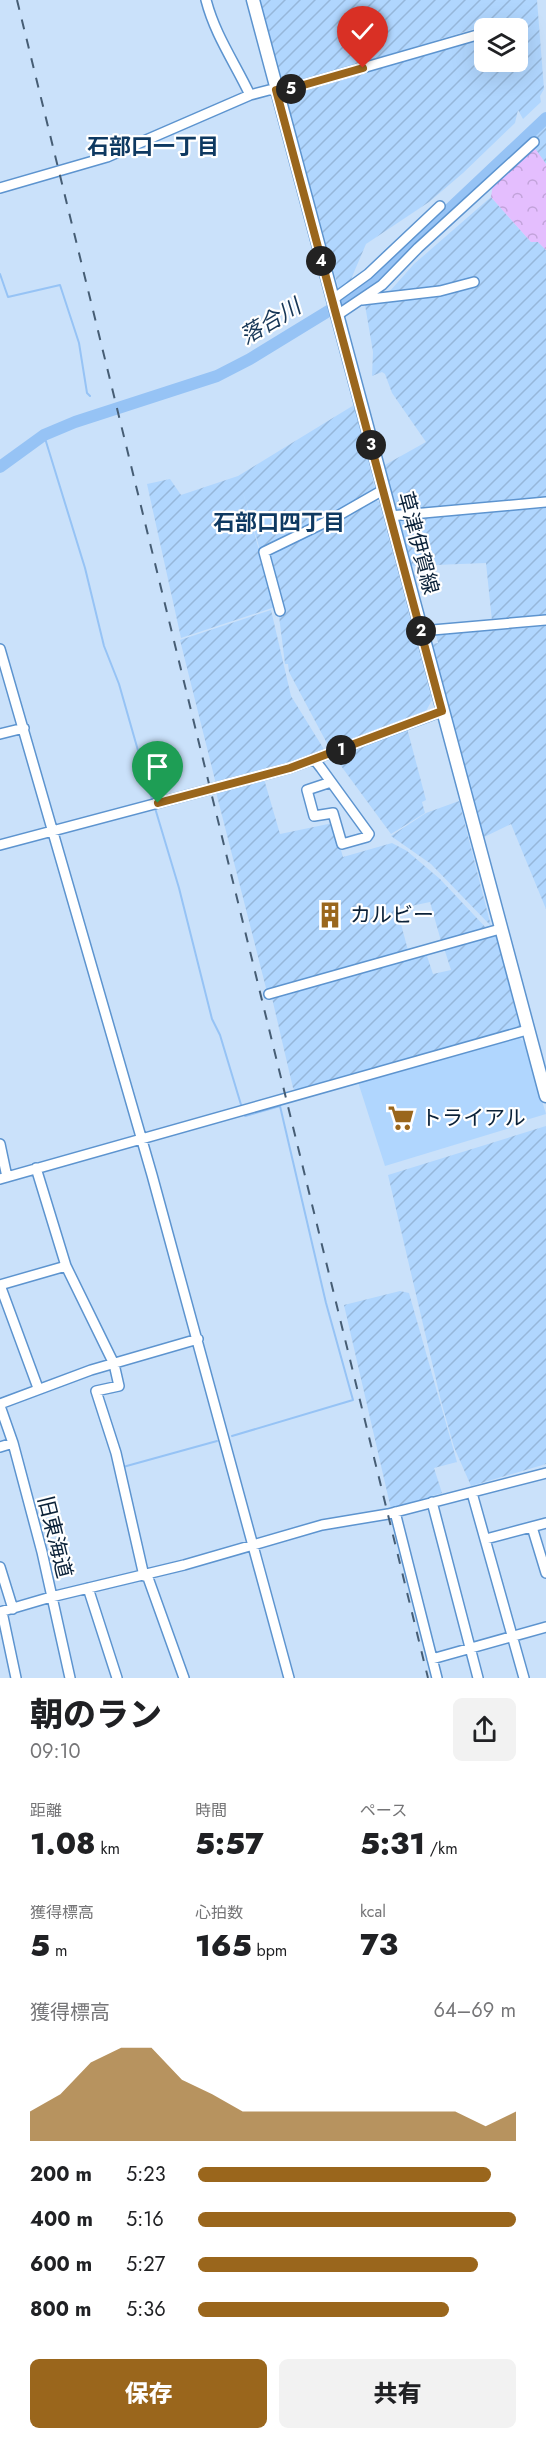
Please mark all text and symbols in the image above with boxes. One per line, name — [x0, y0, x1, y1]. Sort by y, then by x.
pin — [337, 6, 388, 68]
icon: check — [346, 15, 379, 48]
map controls — [474, 18, 528, 72]
button: layers — [474, 18, 528, 72]
pin: 5 — [276, 74, 306, 104]
text: 5 — [286, 77, 296, 100]
district label: 石部口一丁目 — [87, 130, 219, 162]
pin: 4 — [306, 246, 336, 276]
text: 4 — [315, 249, 327, 272]
water label: 落合川 — [233, 289, 308, 352]
pin: 3 — [356, 430, 386, 460]
text: 3 — [366, 433, 376, 456]
street label: 草津伊賀線 — [390, 488, 446, 598]
district label: 石部口四丁目 — [213, 506, 345, 538]
pin: 2 — [406, 616, 436, 646]
text: 2 — [416, 619, 426, 642]
pin: 1 — [326, 735, 356, 765]
text: 1 — [337, 738, 345, 761]
pin — [132, 741, 183, 803]
icon: arrive — [141, 750, 174, 783]
building icon: カルビー — [315, 900, 345, 930]
place label: カルビー — [350, 900, 434, 930]
supermarket icon: トライアル — [386, 1103, 416, 1133]
place label: トライアル — [421, 1103, 526, 1133]
street label: 旧東海道 — [30, 1493, 80, 1581]
text: 朝のラン — [30, 1691, 162, 1738]
button: share — [453, 1698, 516, 1761]
text: 09:10 — [30, 1737, 81, 1766]
text: 距離 — [30, 1799, 62, 1822]
text: 時間 — [195, 1799, 227, 1822]
text: ペース — [360, 1799, 407, 1822]
text: 1.08 — [30, 1822, 96, 1865]
text: 5:57 — [195, 1822, 264, 1865]
text: 5:31 — [360, 1822, 425, 1865]
text: km — [96, 1837, 120, 1860]
text: /km — [425, 1837, 458, 1860]
text: kcal — [360, 1900, 386, 1923]
text: 獲得標高 — [30, 1901, 94, 1924]
text: 心拍数 — [195, 1901, 243, 1924]
text: 73 — [360, 1923, 398, 1966]
text: 5 — [30, 1924, 50, 1967]
text: 165 — [195, 1924, 252, 1967]
text: m — [50, 1939, 67, 1962]
text: bpm — [252, 1939, 287, 1962]
text: 64–69 m — [433, 1996, 516, 2025]
text: 獲得標高 — [30, 1998, 110, 2027]
text: 200 m — [30, 2160, 92, 2189]
text: 5:23 — [126, 2160, 166, 2189]
text: 400 m — [30, 2205, 93, 2234]
text: 5:16 — [126, 2205, 164, 2234]
text: 600 m — [30, 2250, 92, 2279]
text: 5:27 — [126, 2250, 165, 2279]
text: 800 m — [30, 2295, 91, 2324]
text: 5:36 — [126, 2295, 166, 2324]
button: 保存 — [30, 2359, 267, 2428]
button: 共有 — [279, 2359, 516, 2428]

